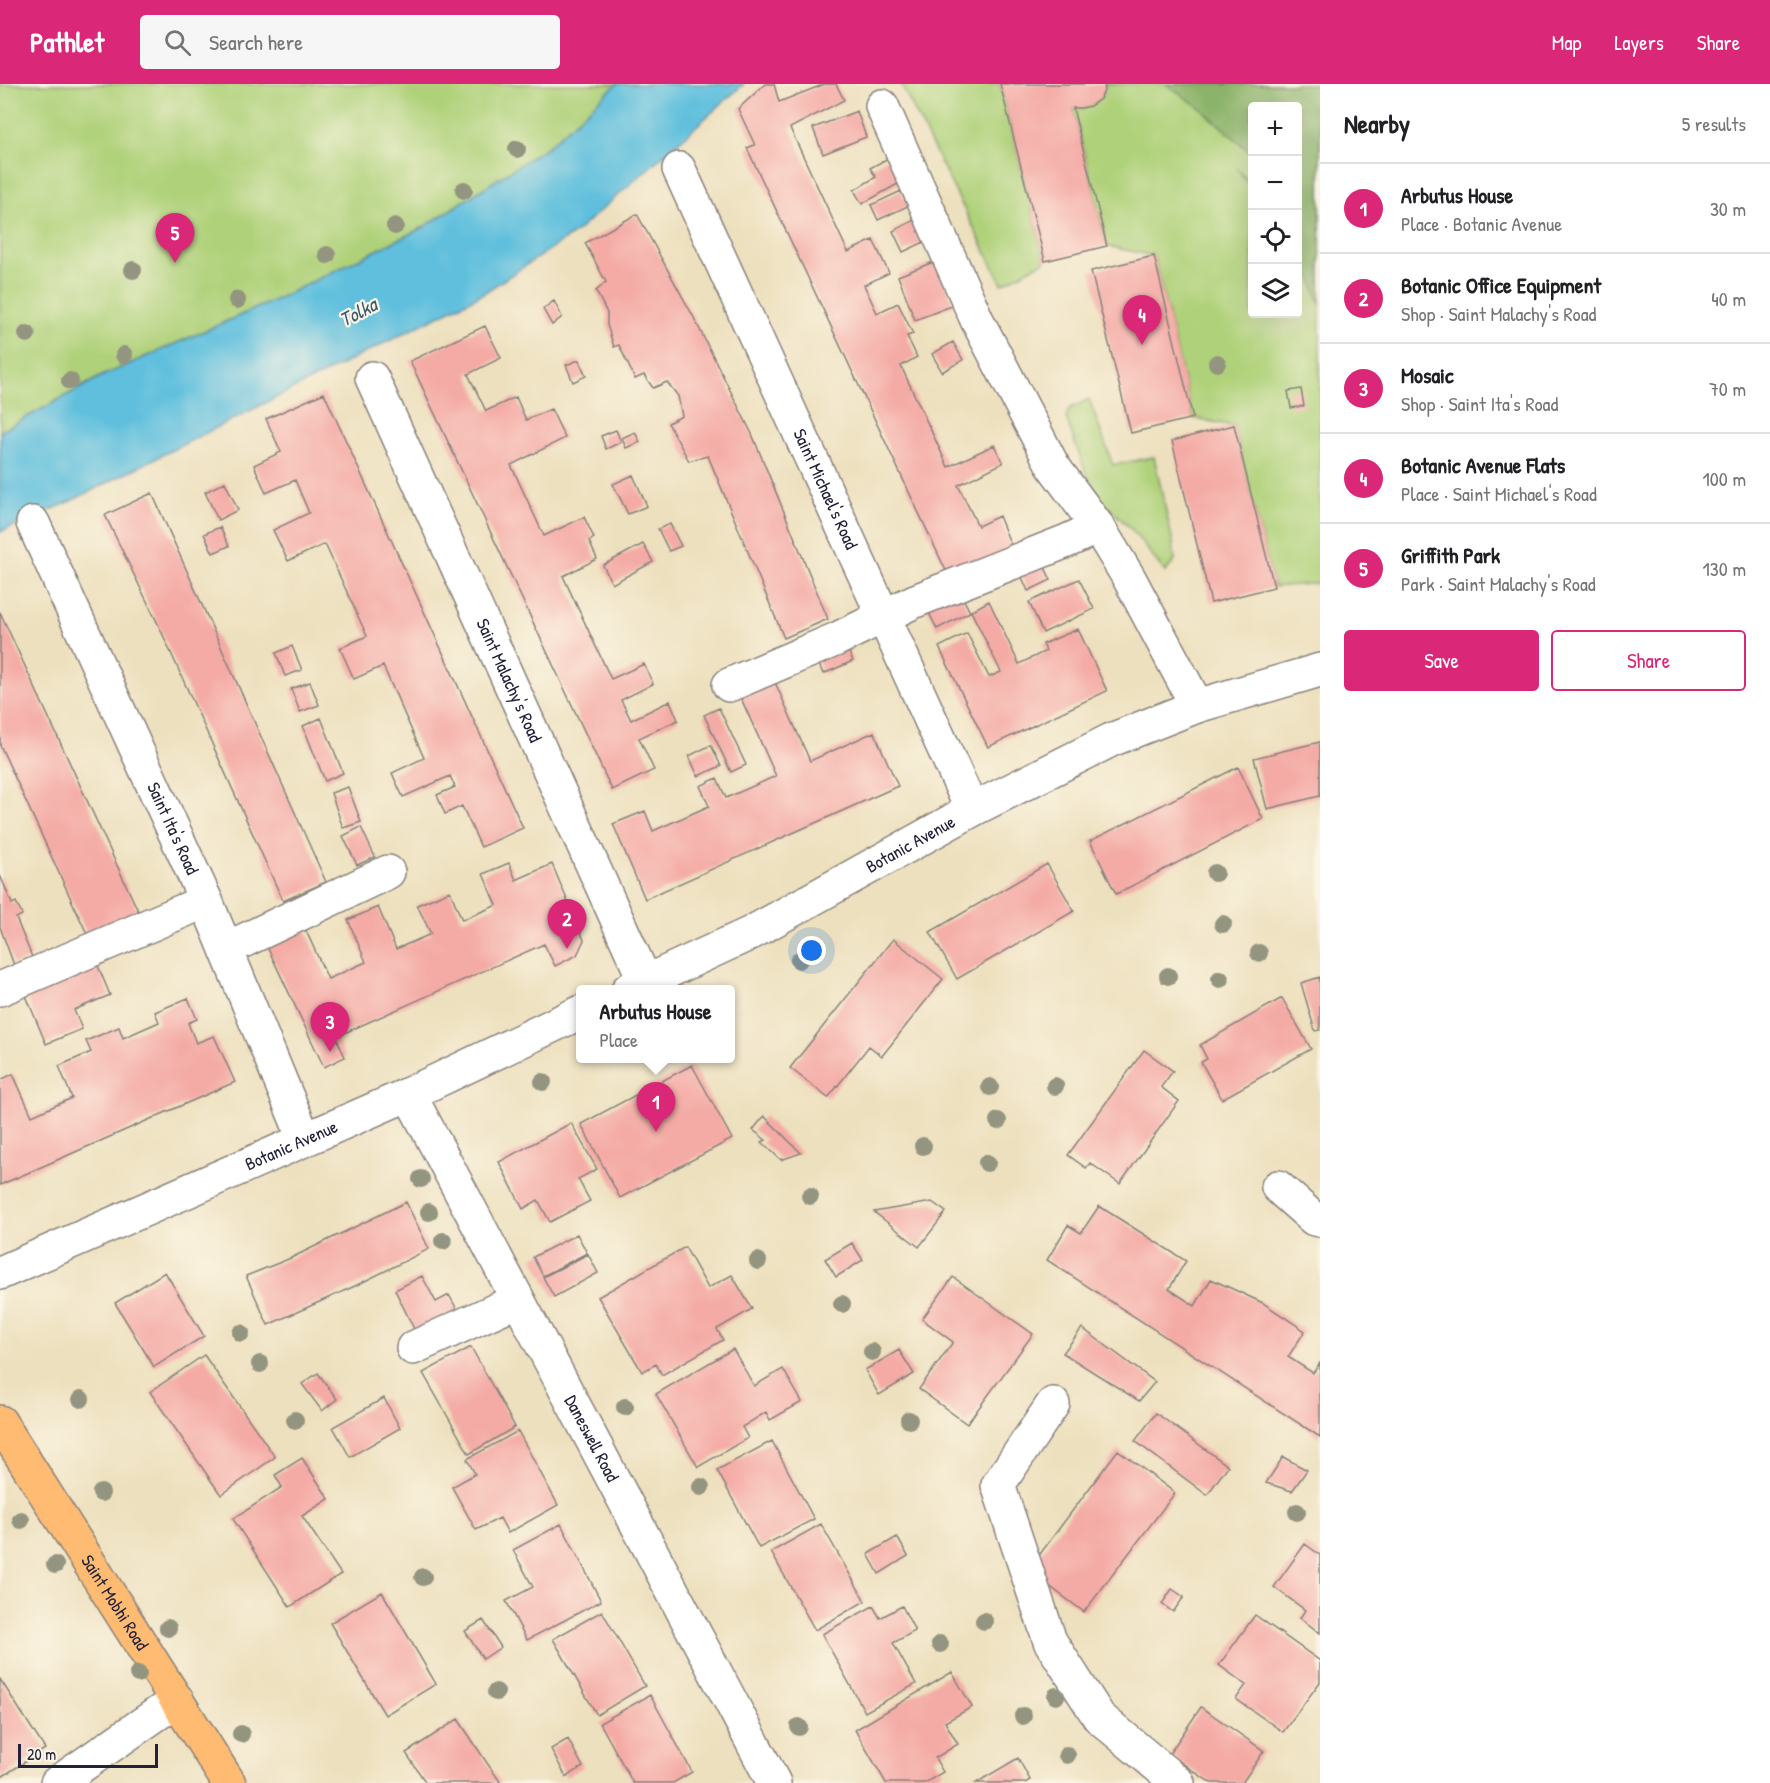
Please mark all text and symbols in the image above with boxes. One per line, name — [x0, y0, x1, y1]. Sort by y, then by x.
search box — [140, 15, 560, 69]
text: Pathlet — [30, 23, 104, 61]
icon: search — [161, 26, 194, 59]
text: Search here — [209, 27, 303, 57]
text: Map — [1552, 28, 1581, 57]
text: Layers — [1614, 28, 1664, 57]
text: Share — [1697, 28, 1740, 57]
map controls — [1248, 102, 1302, 318]
button: + — [1248, 102, 1302, 156]
text: Nearby — [1344, 106, 1410, 141]
text: 5 results — [1682, 110, 1746, 137]
button: − — [1248, 156, 1302, 210]
text: Arbutus House — [1401, 180, 1513, 210]
text: 1 — [1360, 195, 1367, 222]
text: 30 m — [1710, 195, 1746, 222]
button: locate — [1248, 210, 1302, 264]
text: Place · Botanic Avenue — [1401, 210, 1562, 237]
pin: 5 — [156, 214, 195, 263]
button: layers — [1248, 264, 1302, 318]
text: Botanic Office Equipment — [1401, 270, 1601, 300]
text: 2 — [1359, 285, 1368, 312]
text: 40 m — [1711, 285, 1746, 312]
water label: Tolka — [334, 290, 383, 333]
pin: 4 — [1122, 296, 1162, 345]
text: Shop · Saint Malachy's Road — [1401, 300, 1596, 327]
text: Mosaic — [1401, 360, 1454, 390]
text: 3 — [1359, 375, 1368, 402]
text: 70 m — [1709, 375, 1746, 402]
text: Shop · Saint Ita's Road — [1401, 390, 1558, 417]
street label: Saint Michael's Road — [787, 425, 864, 553]
text: Botanic Avenue Flats — [1401, 450, 1565, 480]
text: 4 — [1360, 465, 1367, 492]
text: 100 m — [1703, 465, 1746, 492]
text: Place · Saint Michael's Road — [1401, 480, 1597, 507]
text: Griffith Park — [1401, 540, 1500, 570]
text: 5 — [1359, 555, 1368, 582]
text: 130 m — [1703, 555, 1746, 582]
text: Park · Saint Malachy's Road — [1401, 570, 1596, 597]
street label: Saint Malachy's Road — [471, 614, 548, 746]
button: Save — [1344, 630, 1539, 691]
button: Share — [1551, 630, 1746, 691]
street label: Saint Ita's Road — [141, 778, 205, 878]
street label: Botanic Avenue — [861, 809, 959, 879]
pin: 2 — [548, 900, 586, 949]
your location — [797, 936, 826, 965]
popup — [576, 985, 735, 1063]
text: Arbutus House — [599, 996, 712, 1026]
pin: 3 — [310, 1002, 350, 1052]
text: Place — [599, 1026, 638, 1053]
pin: 1 — [636, 1082, 676, 1132]
street label: Botanic Avenue — [241, 1114, 341, 1176]
street label: Daneswell Road — [559, 1391, 625, 1486]
street label: Saint Mobhi Road — [75, 1550, 155, 1655]
scale bar — [18, 1741, 158, 1768]
text: 20 m — [27, 1743, 56, 1765]

